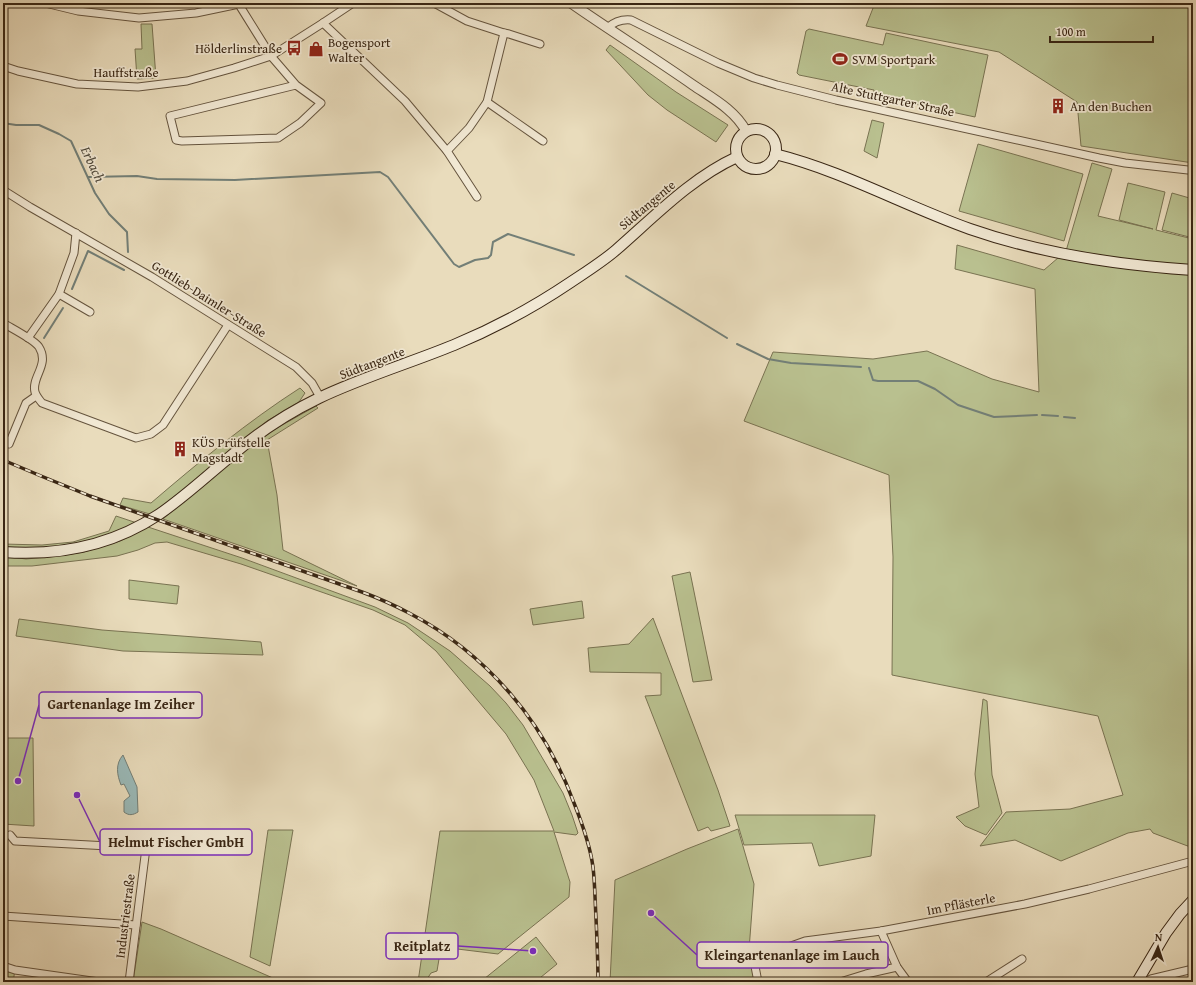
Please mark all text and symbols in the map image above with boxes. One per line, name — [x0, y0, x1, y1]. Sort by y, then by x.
scale bar — [1050, 18, 1153, 44]
text: 100 m — [1056, 23, 1086, 40]
place label: Bogensport Walter — [328, 33, 391, 67]
place label: Hölderlinstraße — [195, 39, 282, 58]
bus stop icon: Hölderlinstraße — [285, 39, 303, 57]
shop icon: Bogensport Walter — [307, 40, 325, 58]
sports icon: SVM Sportpark — [831, 50, 849, 68]
place label: SVM Sportpark — [852, 50, 936, 69]
street label: Hauffstraße — [94, 63, 159, 82]
street label: Alte Stuttgarter Straße — [830, 77, 956, 121]
building icon: An den Buchen — [1049, 97, 1067, 115]
place label: An den Buchen — [1070, 97, 1153, 116]
water label: Erbach — [76, 142, 110, 185]
street label: Südtangente — [614, 176, 680, 234]
street label: Gottlieb-Daimler-Straße — [148, 256, 270, 342]
street label: Südtangente — [336, 342, 408, 384]
place label: KÜS Prüfstelle Magstadt — [192, 433, 270, 467]
building icon: KÜS Prüfstelle Magstadt — [171, 440, 189, 458]
callout: Gartenanlage Im Zeiher — [39, 692, 202, 718]
text: Gartenanlage Im Zeiher — [47, 694, 195, 714]
callout: Helmut Fischer GmbH — [100, 829, 252, 855]
text: Helmut Fischer GmbH — [108, 832, 244, 852]
street label: Industriestraße — [110, 873, 140, 959]
street label: Im Pflästerle — [925, 888, 997, 920]
north arrow — [1138, 927, 1178, 967]
text: N — [1154, 929, 1163, 945]
callout: Reitplatz — [386, 933, 458, 959]
text: Reitplatz — [394, 936, 451, 956]
callout: Kleingartenanlage im Lauch — [697, 942, 888, 968]
text: Kleingartenanlage im Lauch — [705, 945, 880, 965]

